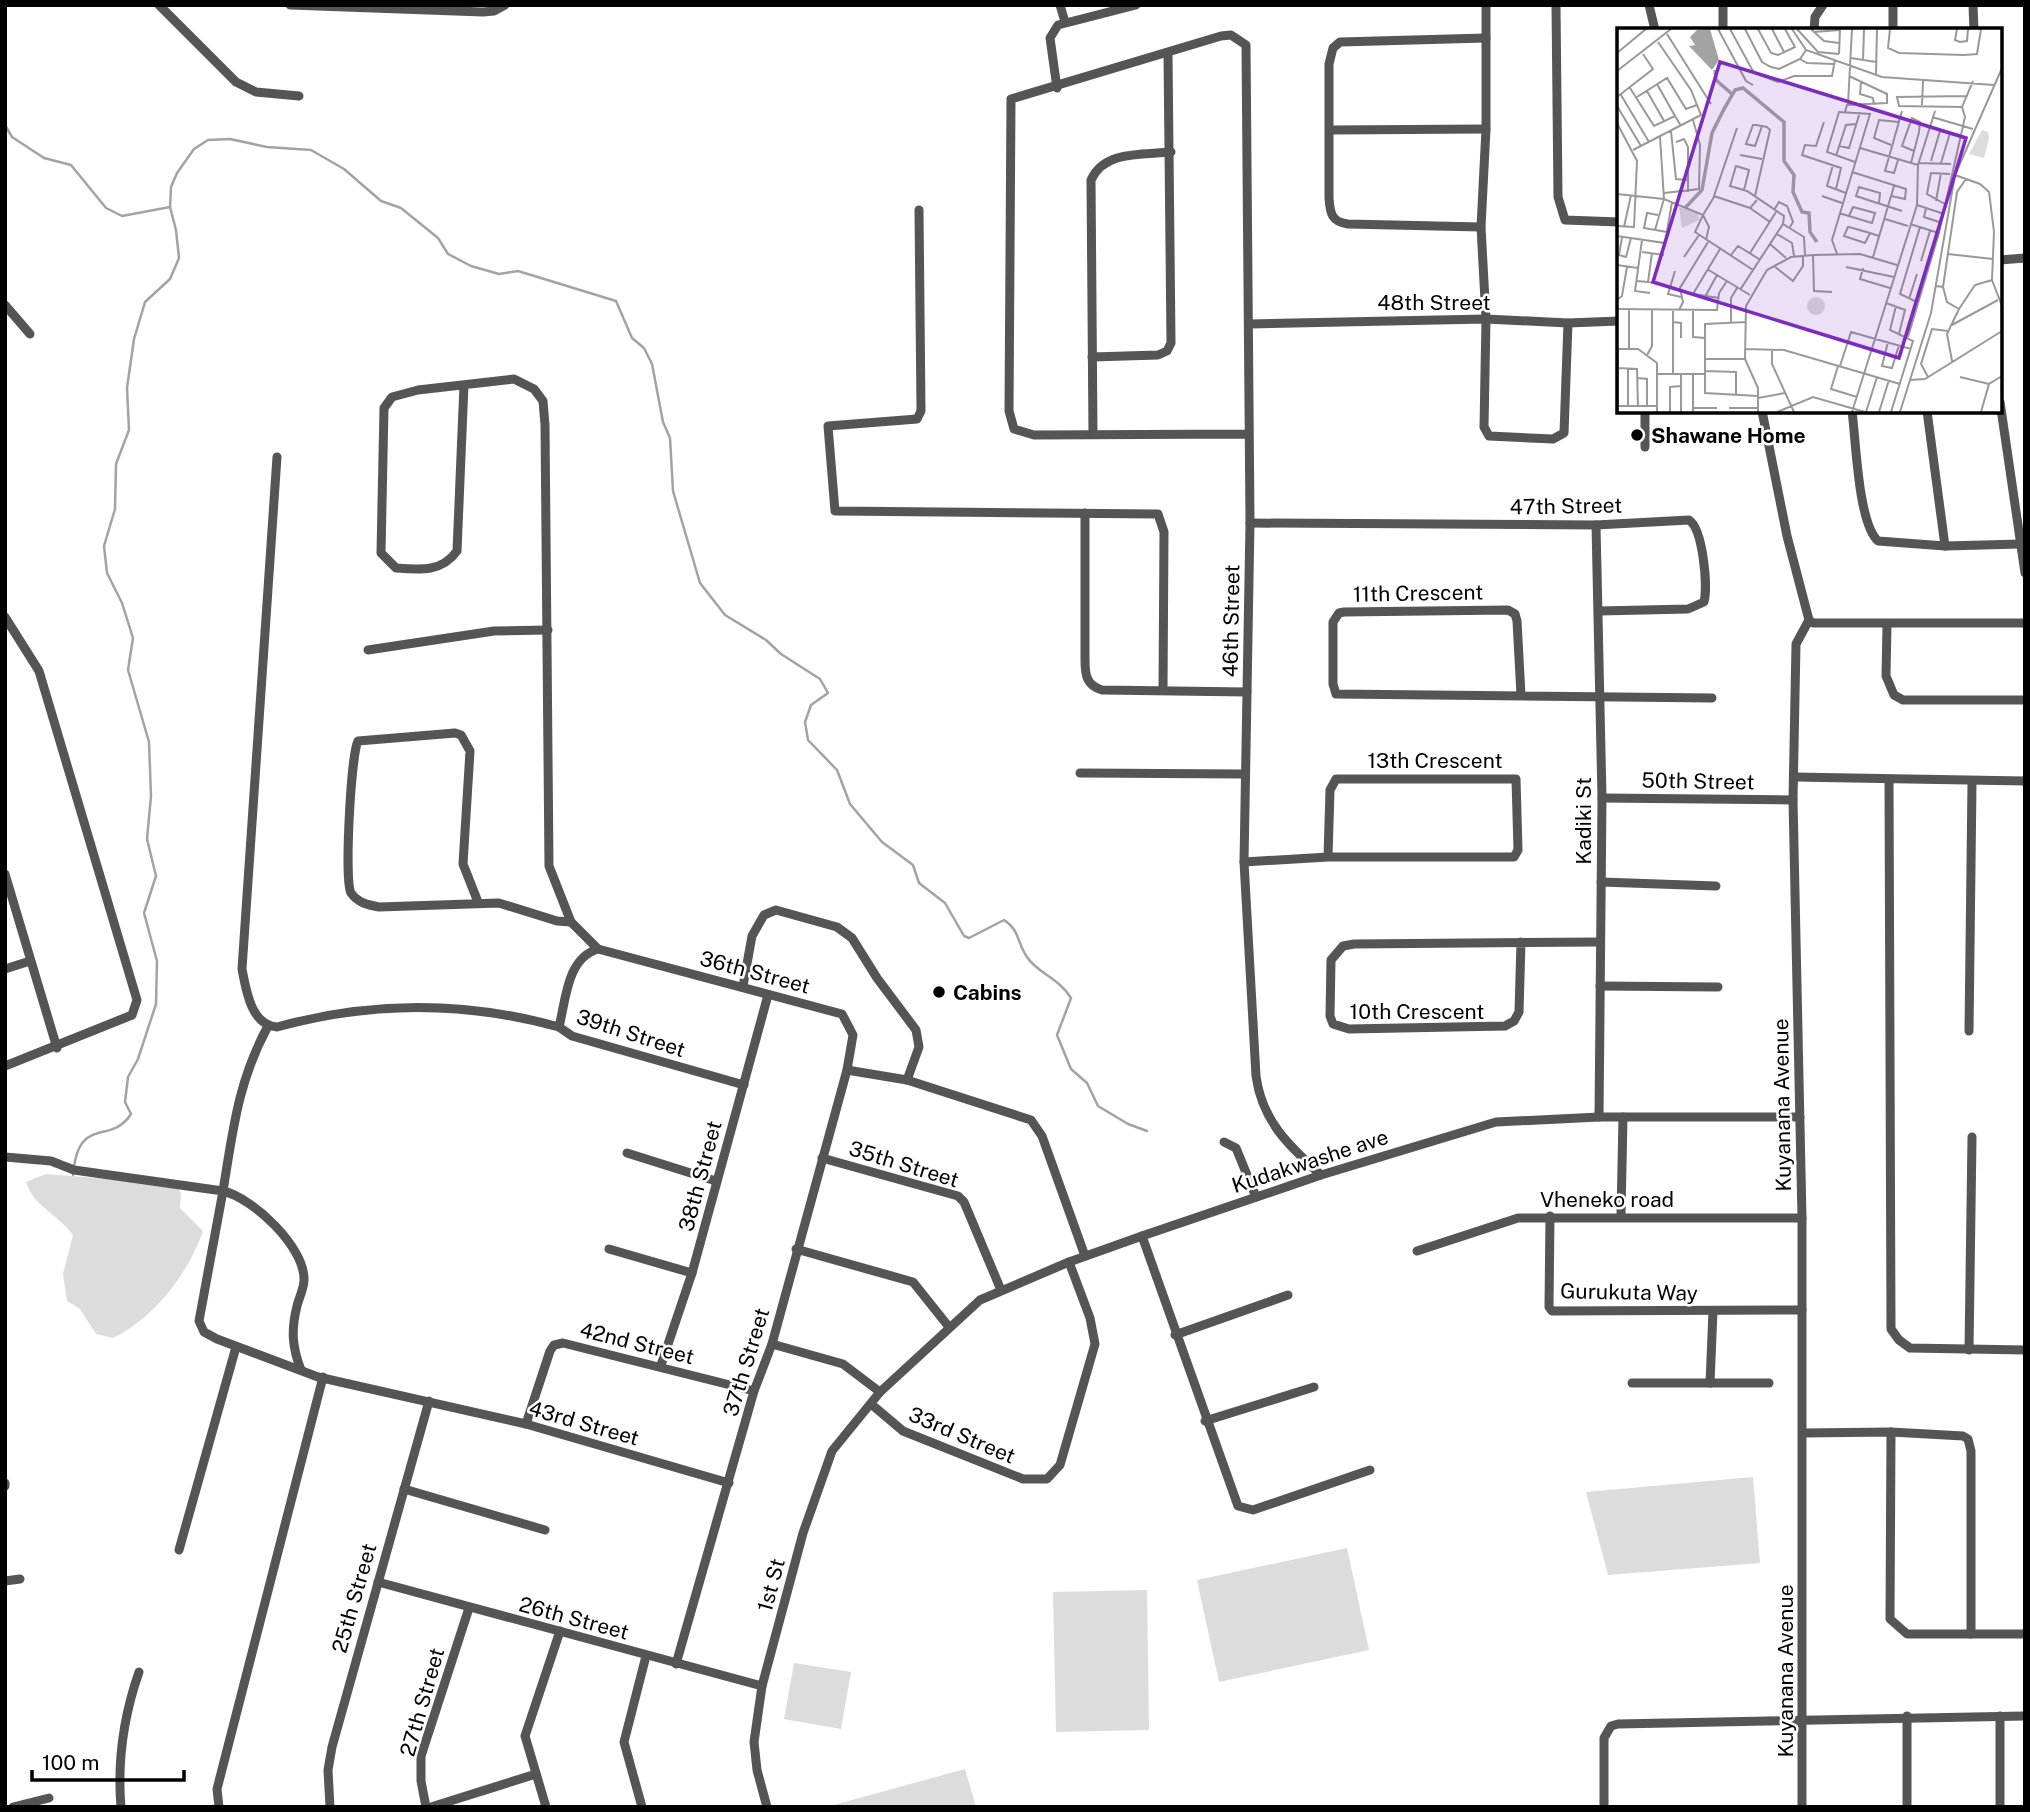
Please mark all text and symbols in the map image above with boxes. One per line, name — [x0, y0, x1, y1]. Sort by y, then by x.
inset map — [1617, 28, 2002, 413]
street label: 48th Street — [1377, 290, 1491, 315]
place label: Shawane Home — [1651, 423, 1806, 448]
marker: Shawane Home — [1629, 427, 1645, 443]
street label: 47th Street — [1510, 493, 1622, 519]
street label: 46th Street — [1218, 564, 1244, 678]
street label: 11th Crescent — [1353, 579, 1483, 607]
street label: 13th Crescent — [1367, 748, 1503, 773]
street label: 50th Street — [1641, 768, 1755, 794]
street label: Kadiki St — [1571, 777, 1596, 865]
street label: 36th Street — [697, 945, 813, 999]
place label: Cabins — [953, 980, 1022, 1005]
marker: Cabins — [931, 984, 947, 1000]
street label: 10th Crescent — [1350, 999, 1484, 1024]
street label: 39th Street — [573, 1004, 689, 1062]
street label: Kuyanana Avenue — [1768, 1018, 1796, 1192]
street label: 38th Street — [673, 1118, 727, 1234]
street label: Kudakwashe ave — [1229, 1124, 1391, 1198]
street label: 35th Street — [846, 1135, 962, 1193]
street label: Vheneko road — [1540, 1187, 1674, 1212]
street label: Gurukuta Way — [1560, 1278, 1698, 1306]
street label: 37th Street — [718, 1305, 774, 1419]
street label: 42nd Street — [577, 1317, 697, 1369]
street label: 43rd Street — [526, 1395, 642, 1451]
street label: 33rd Street — [905, 1401, 1019, 1469]
street label: 25th Street — [326, 1540, 382, 1656]
street label: 1st St — [752, 1556, 790, 1614]
street label: Kuyanana Avenue — [1773, 1584, 1798, 1758]
street label: 26th Street — [517, 1591, 631, 1645]
street label: 27th Street — [395, 1645, 449, 1759]
scale bar — [32, 1738, 184, 1782]
text: 100 m — [42, 1750, 99, 1775]

